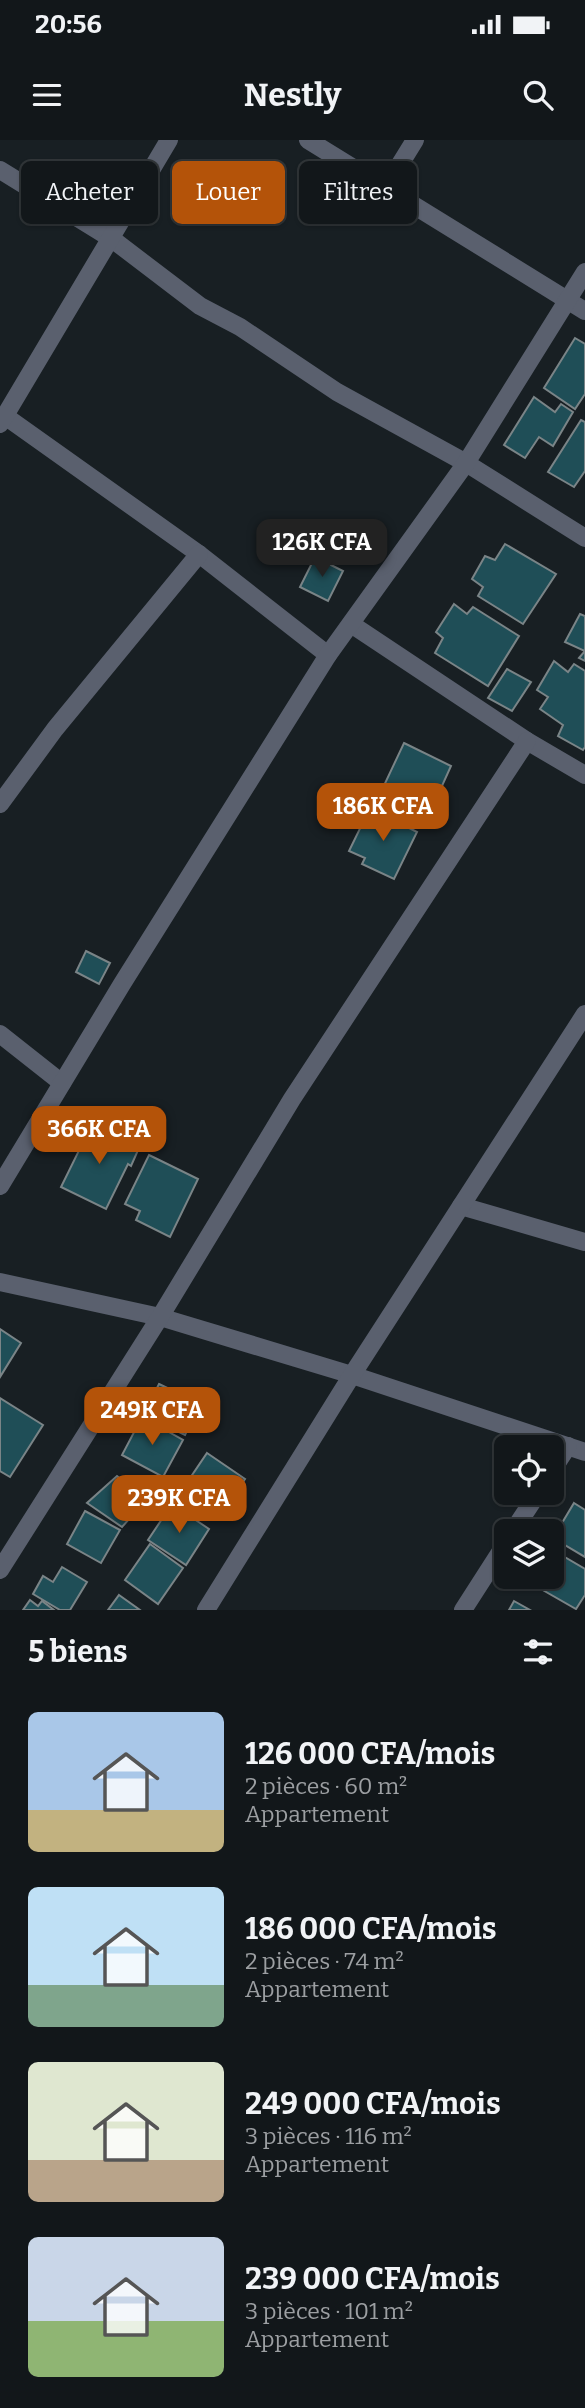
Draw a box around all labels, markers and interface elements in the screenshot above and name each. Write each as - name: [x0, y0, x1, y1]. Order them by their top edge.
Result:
- text: 20:56: [35, 9, 102, 40]
- icon: menu: [28, 76, 66, 114]
- text: Nestly: [244, 76, 341, 114]
- icon: search: [519, 76, 557, 114]
- chip: Acheter: [21, 161, 158, 224]
- chip: Louer: [172, 161, 285, 224]
- chip: Filtres: [299, 161, 417, 224]
- pin: 126K CFA: [250, 520, 394, 579]
- text: 126K CFA: [272, 528, 372, 556]
- pin: 186K CFA: [311, 784, 455, 843]
- text: 186K CFA: [333, 792, 433, 820]
- pin: 366K CFA: [27, 1107, 171, 1166]
- text: 366K CFA: [47, 1115, 151, 1143]
- pin: 249K CFA: [80, 1388, 224, 1447]
- text: 249K CFA: [100, 1396, 204, 1424]
- map controls: [494, 1435, 564, 1589]
- button: locate: [494, 1435, 564, 1505]
- pin: 239K CFA: [107, 1476, 251, 1535]
- text: 239K CFA: [128, 1484, 230, 1512]
- button: layers: [494, 1519, 564, 1589]
- icon: filters: [519, 1633, 557, 1671]
- text: 5 biens: [28, 1634, 128, 1670]
- text: 126 000 CFA/mois: [245, 1736, 495, 1772]
- icon: home: [84, 1740, 168, 1824]
- text: 2 pièces · 60 m²: [245, 1772, 407, 1800]
- text: Appartement: [245, 1800, 389, 1828]
- text: 186 000 CFA/mois: [245, 1911, 497, 1947]
- icon: home: [84, 1915, 168, 1999]
- text: 2 pièces · 74 m²: [245, 1947, 404, 1975]
- text: Appartement: [245, 1975, 389, 2003]
- text: 249 000 CFA/mois: [245, 2086, 501, 2122]
- icon: home: [84, 2090, 168, 2174]
- text: 3 pièces · 116 m²: [245, 2122, 412, 2150]
- text: Appartement: [245, 2150, 389, 2178]
- text: 239 000 CFA/mois: [245, 2261, 500, 2297]
- icon: home: [84, 2265, 168, 2349]
- text: 3 pièces · 101 m²: [245, 2297, 413, 2325]
- text: Appartement: [245, 2325, 389, 2353]

